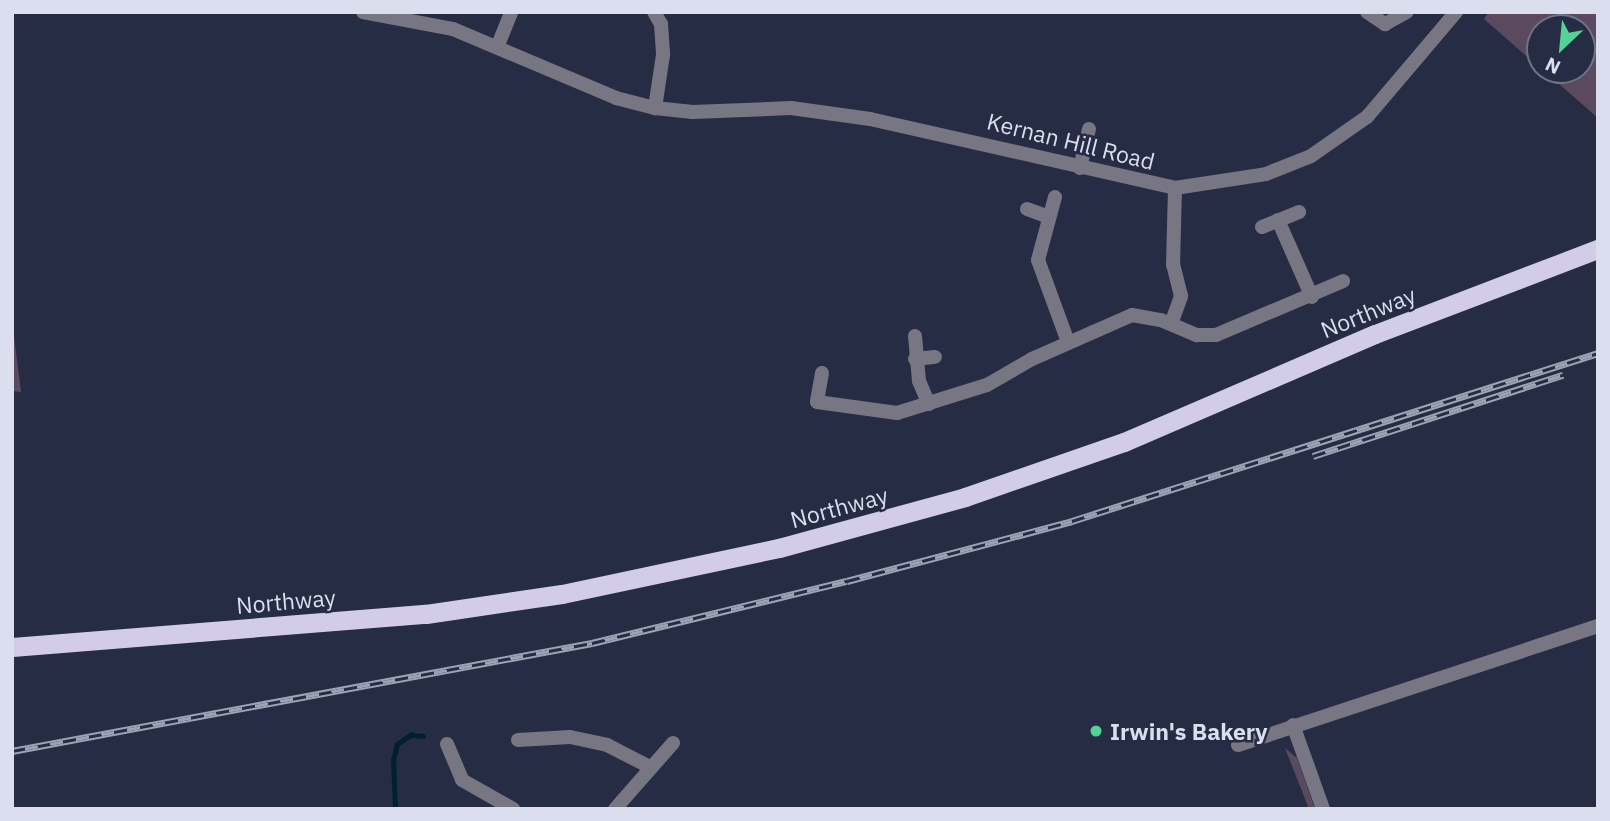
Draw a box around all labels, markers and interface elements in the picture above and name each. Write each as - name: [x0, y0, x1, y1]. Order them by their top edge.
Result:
- north arrow: [1526, 14, 1596, 84]
- text: N: [1541, 52, 1564, 80]
- street label: Kernan Hill Road: [984, 107, 1158, 175]
- street label: Northway: [1317, 281, 1419, 343]
- street label: Northway: [787, 481, 891, 533]
- street label: Northway: [235, 583, 337, 619]
- place label: Irwin's Bakery: [1110, 717, 1268, 745]
- marker: Irwin's Bakery: [1088, 723, 1104, 739]

